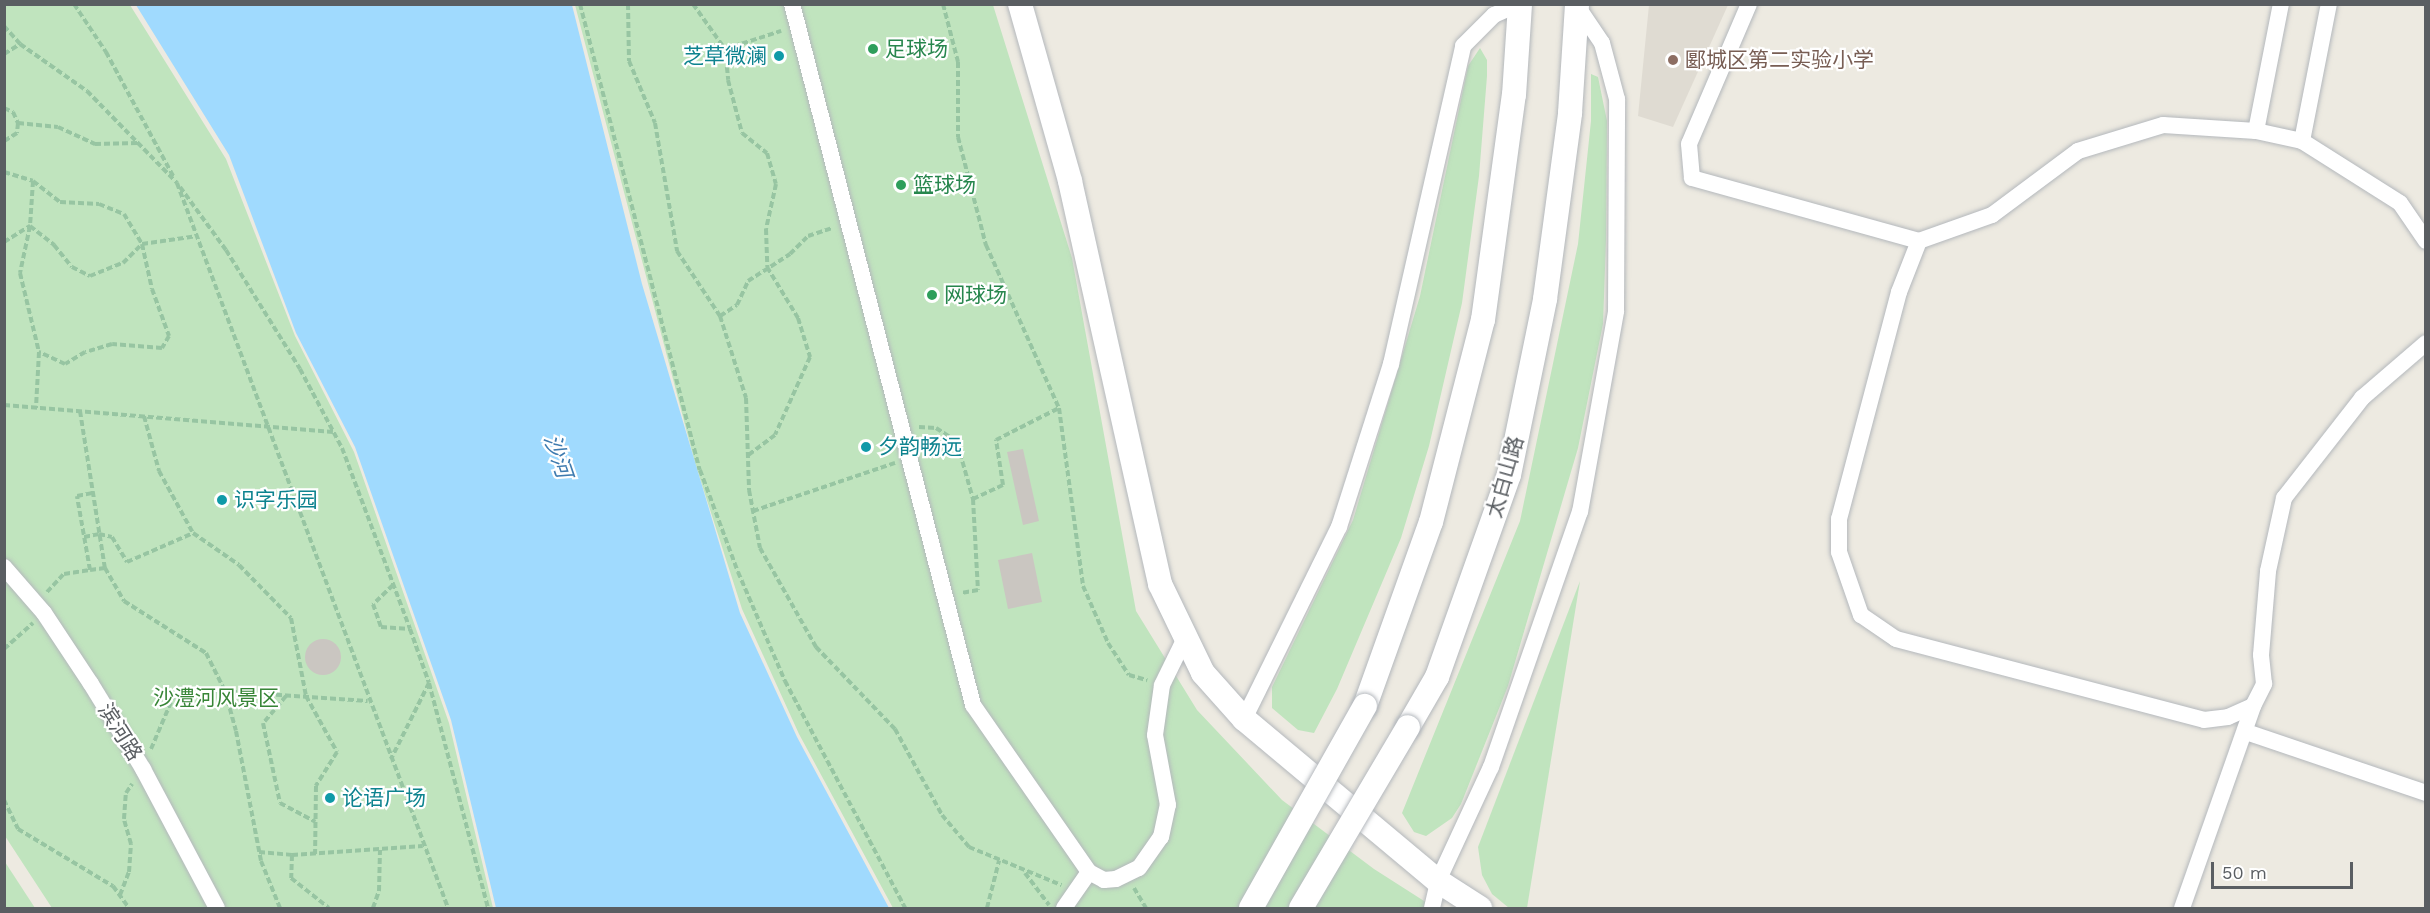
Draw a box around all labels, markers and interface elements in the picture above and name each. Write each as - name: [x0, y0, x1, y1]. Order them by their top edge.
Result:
- place label: 足球场: [885, 36, 948, 62]
- marker: 足球场: [866, 42, 880, 56]
- place label: 芝草微澜: [683, 43, 767, 69]
- place label: 郾城区第二实验小学: [1685, 47, 1874, 73]
- marker: 芝草微澜: [772, 49, 786, 63]
- marker: 郾城区第二实验小学: [1666, 53, 1680, 67]
- place label: 篮球场: [913, 172, 976, 198]
- marker: 篮球场: [894, 178, 908, 192]
- place label: 网球场: [944, 282, 1007, 308]
- marker: 网球场: [925, 288, 939, 302]
- water label: 沙河: [538, 431, 578, 481]
- street label: 太白山路: [1481, 433, 1529, 521]
- place label: 夕韵畅远: [878, 434, 962, 460]
- marker: 夕韵畅远: [859, 440, 873, 454]
- place label: 识字乐园: [234, 487, 318, 513]
- marker: 识字乐园: [215, 493, 229, 507]
- park label: 沙澧河风景区: [153, 685, 279, 711]
- street label: 滨河路: [93, 699, 147, 765]
- place label: 论语广场: [342, 785, 426, 811]
- marker: 论语广场: [323, 791, 337, 805]
- scale bar: [2214, 850, 2356, 888]
- text: 50 m: [2222, 862, 2267, 883]

